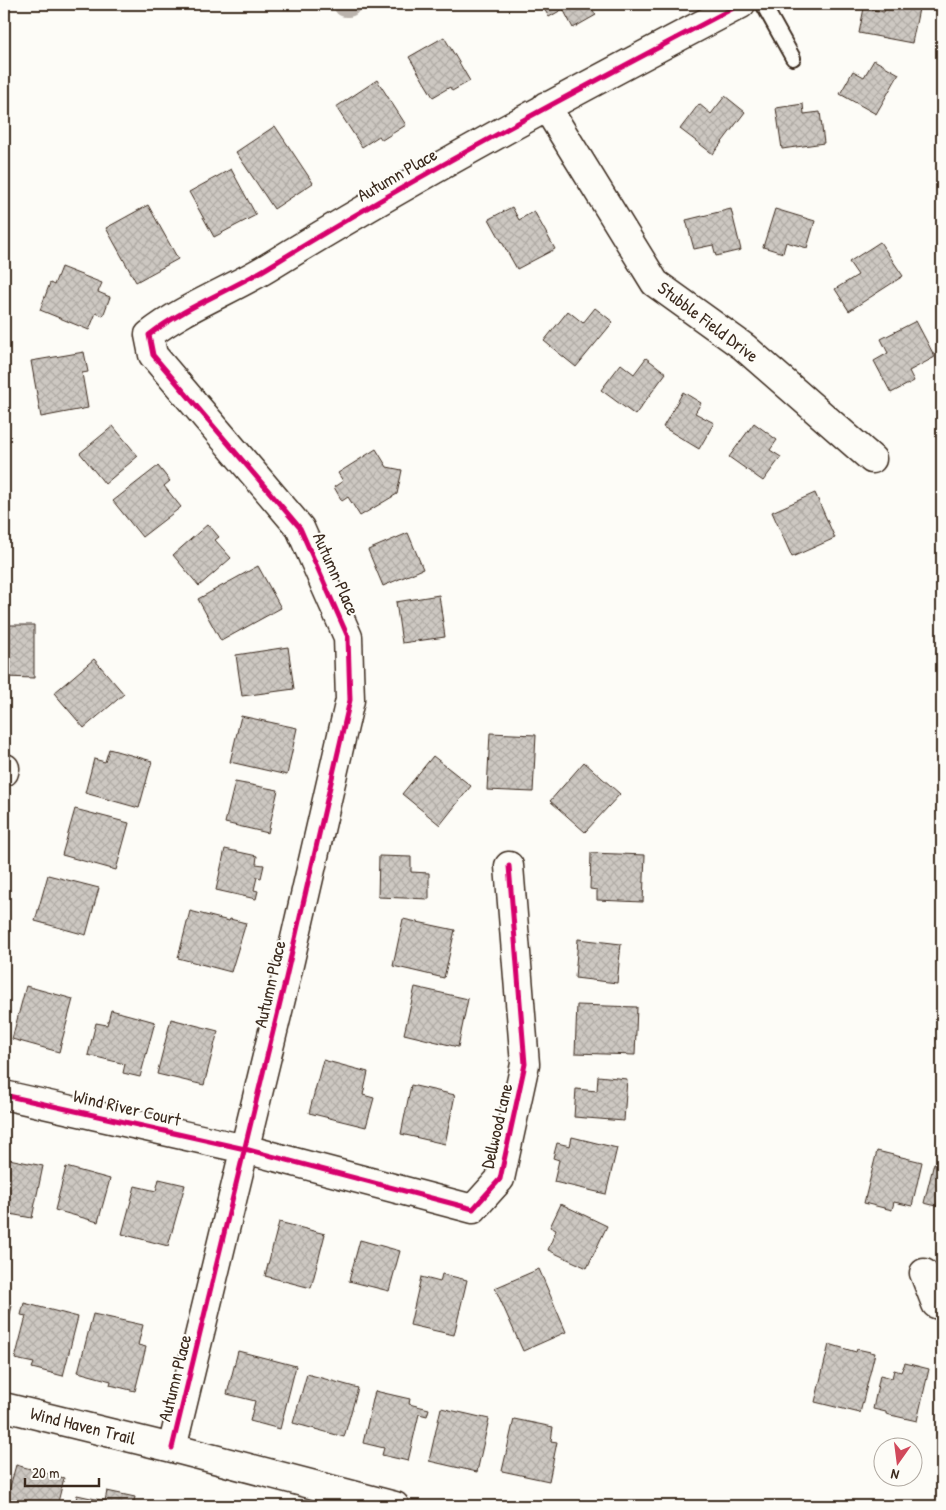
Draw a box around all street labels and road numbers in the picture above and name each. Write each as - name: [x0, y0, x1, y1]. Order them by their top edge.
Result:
- street label: Autumn Place: [352, 142, 441, 208]
- street label: Stubble Field Drive: [653, 275, 764, 368]
- street label: Autumn Place: [307, 528, 366, 619]
- street label: Autumn Place: [247, 938, 292, 1030]
- street label: Dellwood Lane: [475, 1081, 518, 1171]
- street label: Wind River Court: [71, 1083, 184, 1132]
- street label: Autumn Place: [152, 1332, 197, 1424]
- street label: Wind Haven Trail: [28, 1400, 139, 1451]

